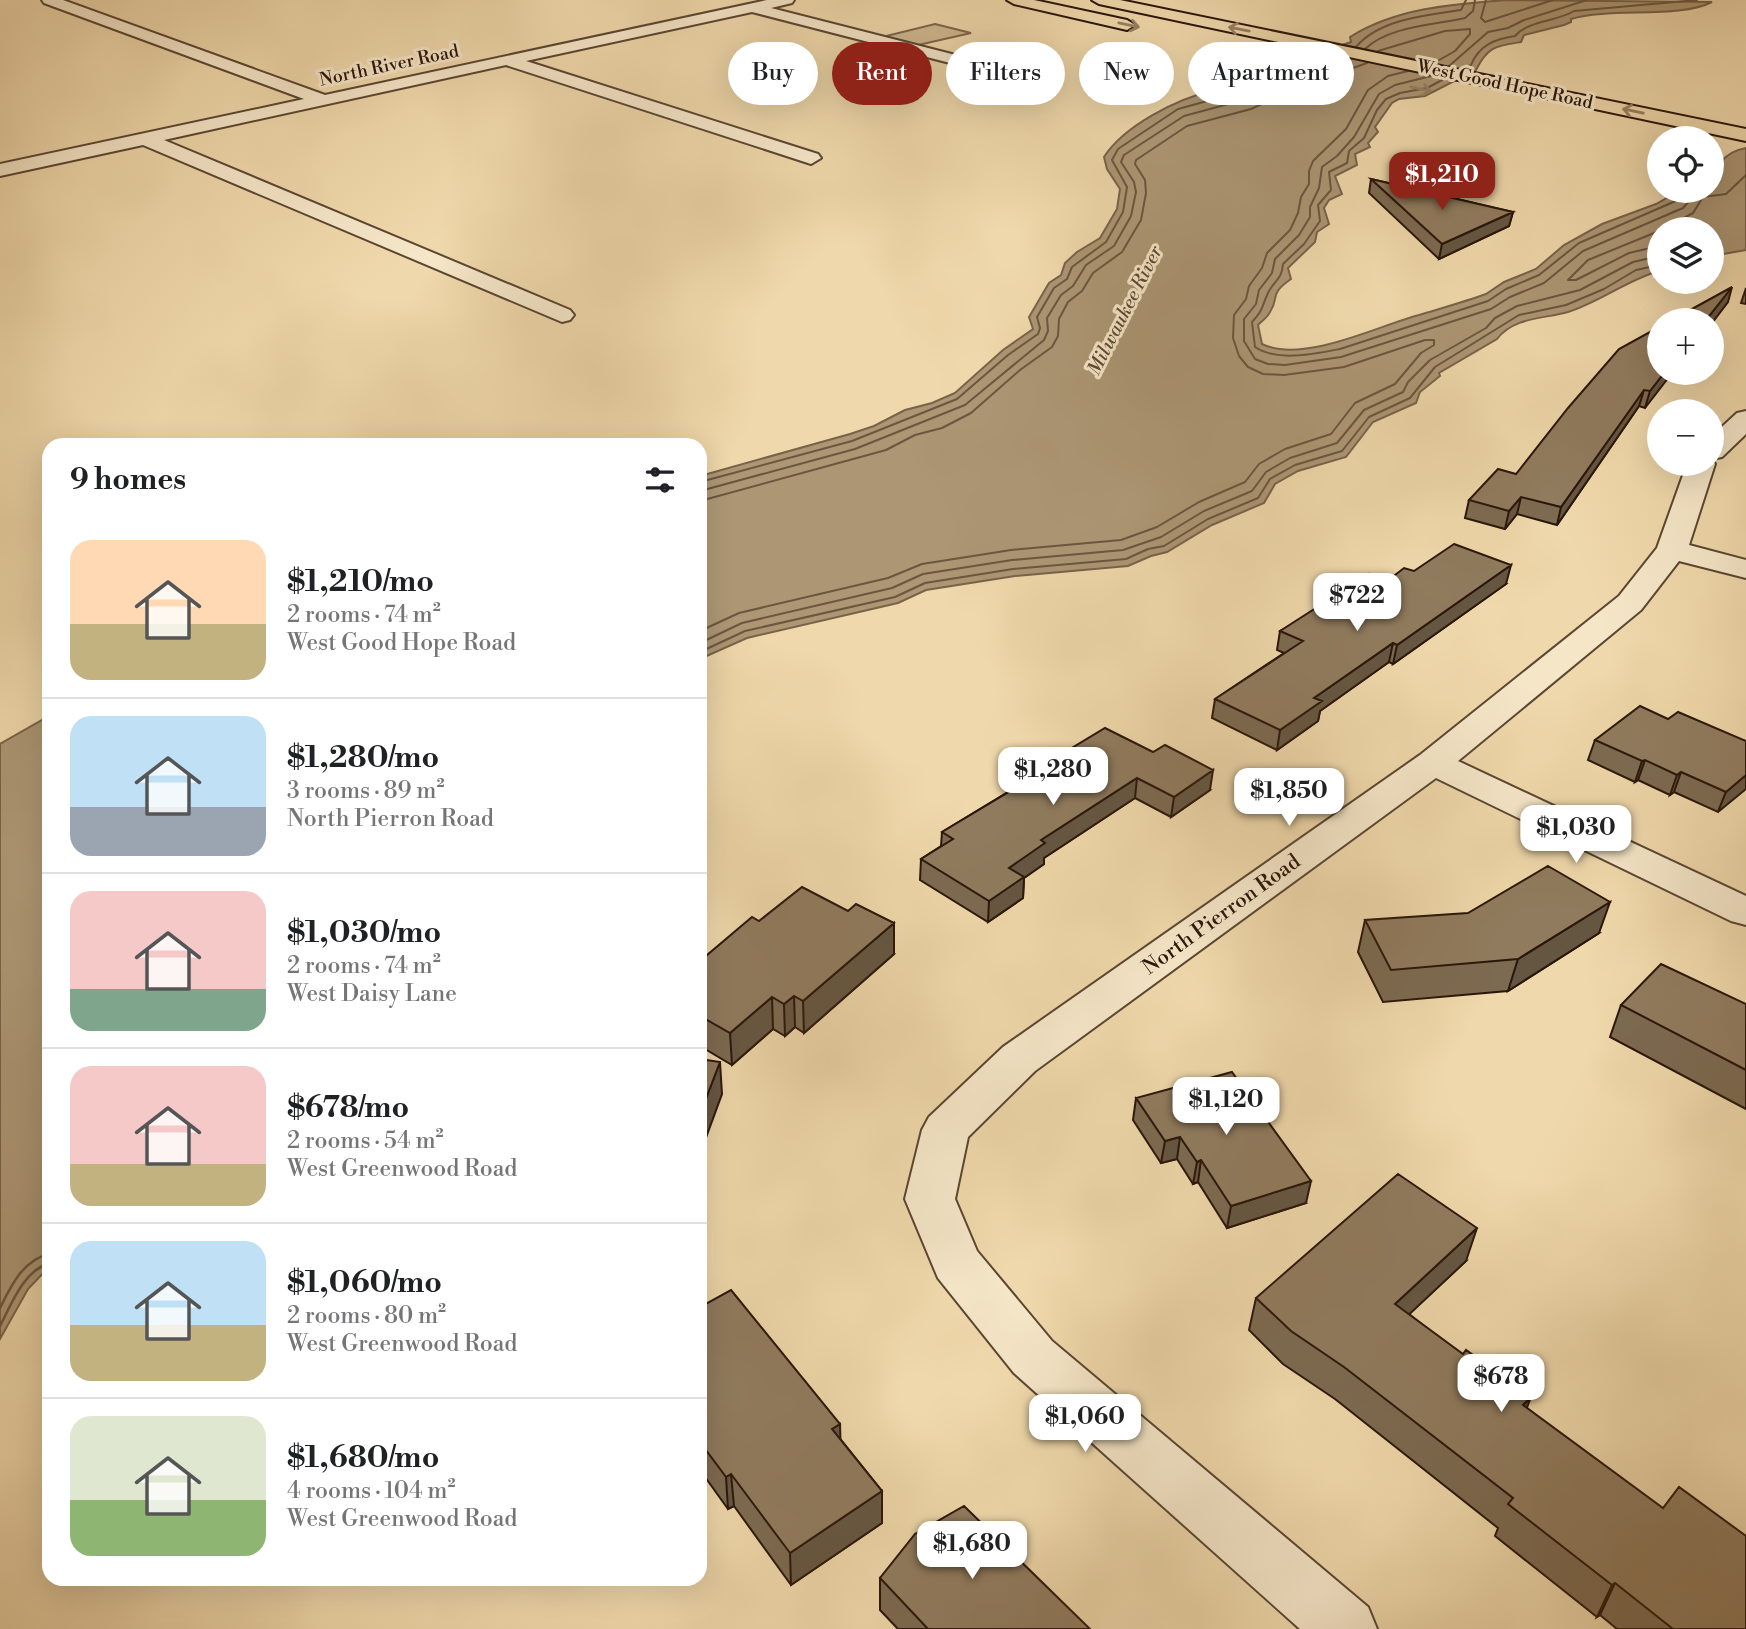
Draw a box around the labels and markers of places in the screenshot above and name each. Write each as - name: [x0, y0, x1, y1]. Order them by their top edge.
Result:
- pin: $1,210: [1385, 152, 1499, 212]
- pin: $722: [1316, 574, 1398, 633]
- pin: $1,280: [996, 748, 1110, 807]
- pin: $1,850: [1232, 768, 1346, 828]
- pin: $1,030: [1519, 806, 1633, 865]
- pin: $1,120: [1169, 1078, 1283, 1137]
- pin: $678: [1460, 1354, 1542, 1414]
- pin: $1,060: [1028, 1394, 1142, 1454]
- pin: $1,680: [915, 1522, 1029, 1581]

